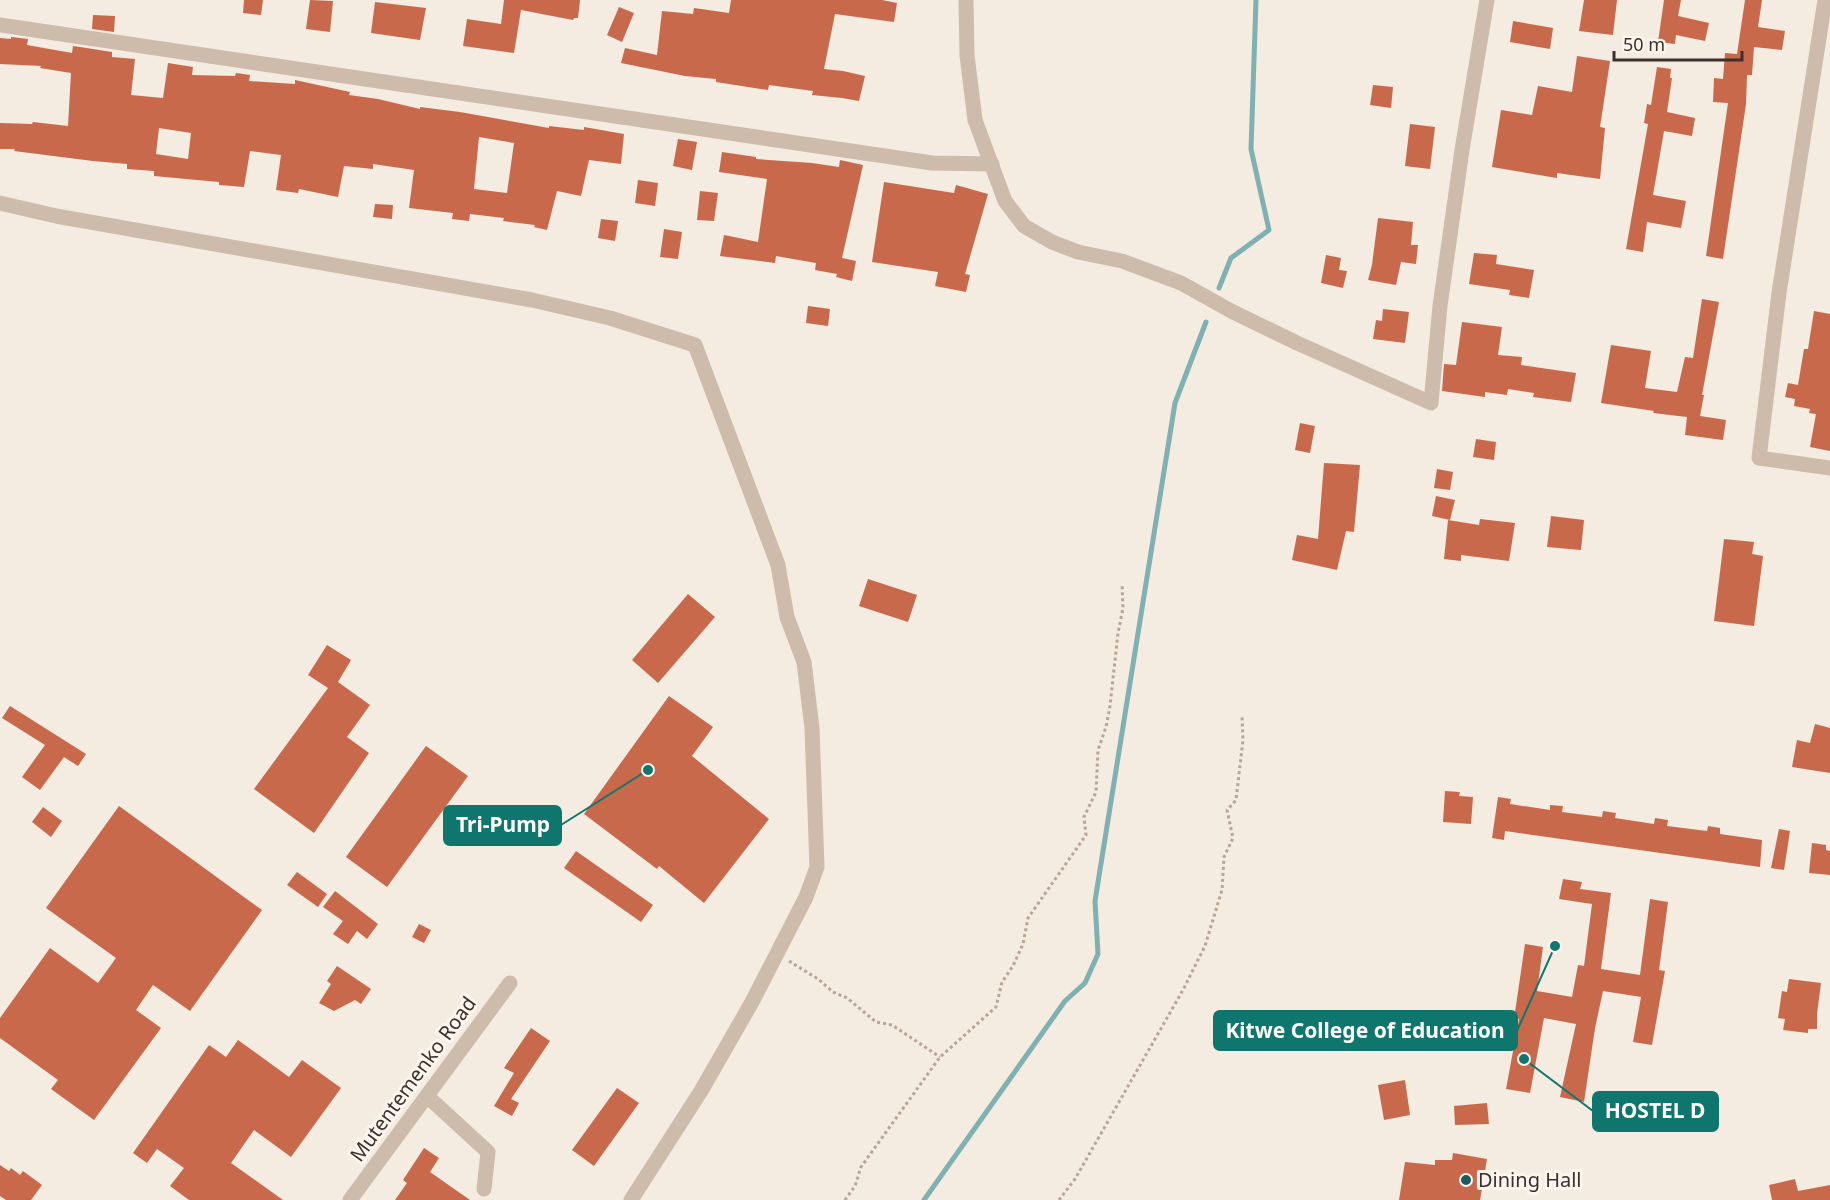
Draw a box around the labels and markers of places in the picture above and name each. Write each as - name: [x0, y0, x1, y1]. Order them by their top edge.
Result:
- callout: Tri-Pump: [444, 806, 561, 845]
- callout: Kitwe College of Education: [1214, 1011, 1517, 1050]
- callout: HOSTEL D: [1593, 1092, 1718, 1131]
- place label: Dining Hall: [1478, 1166, 1582, 1193]
- marker: Dining Hall: [1459, 1173, 1473, 1187]

